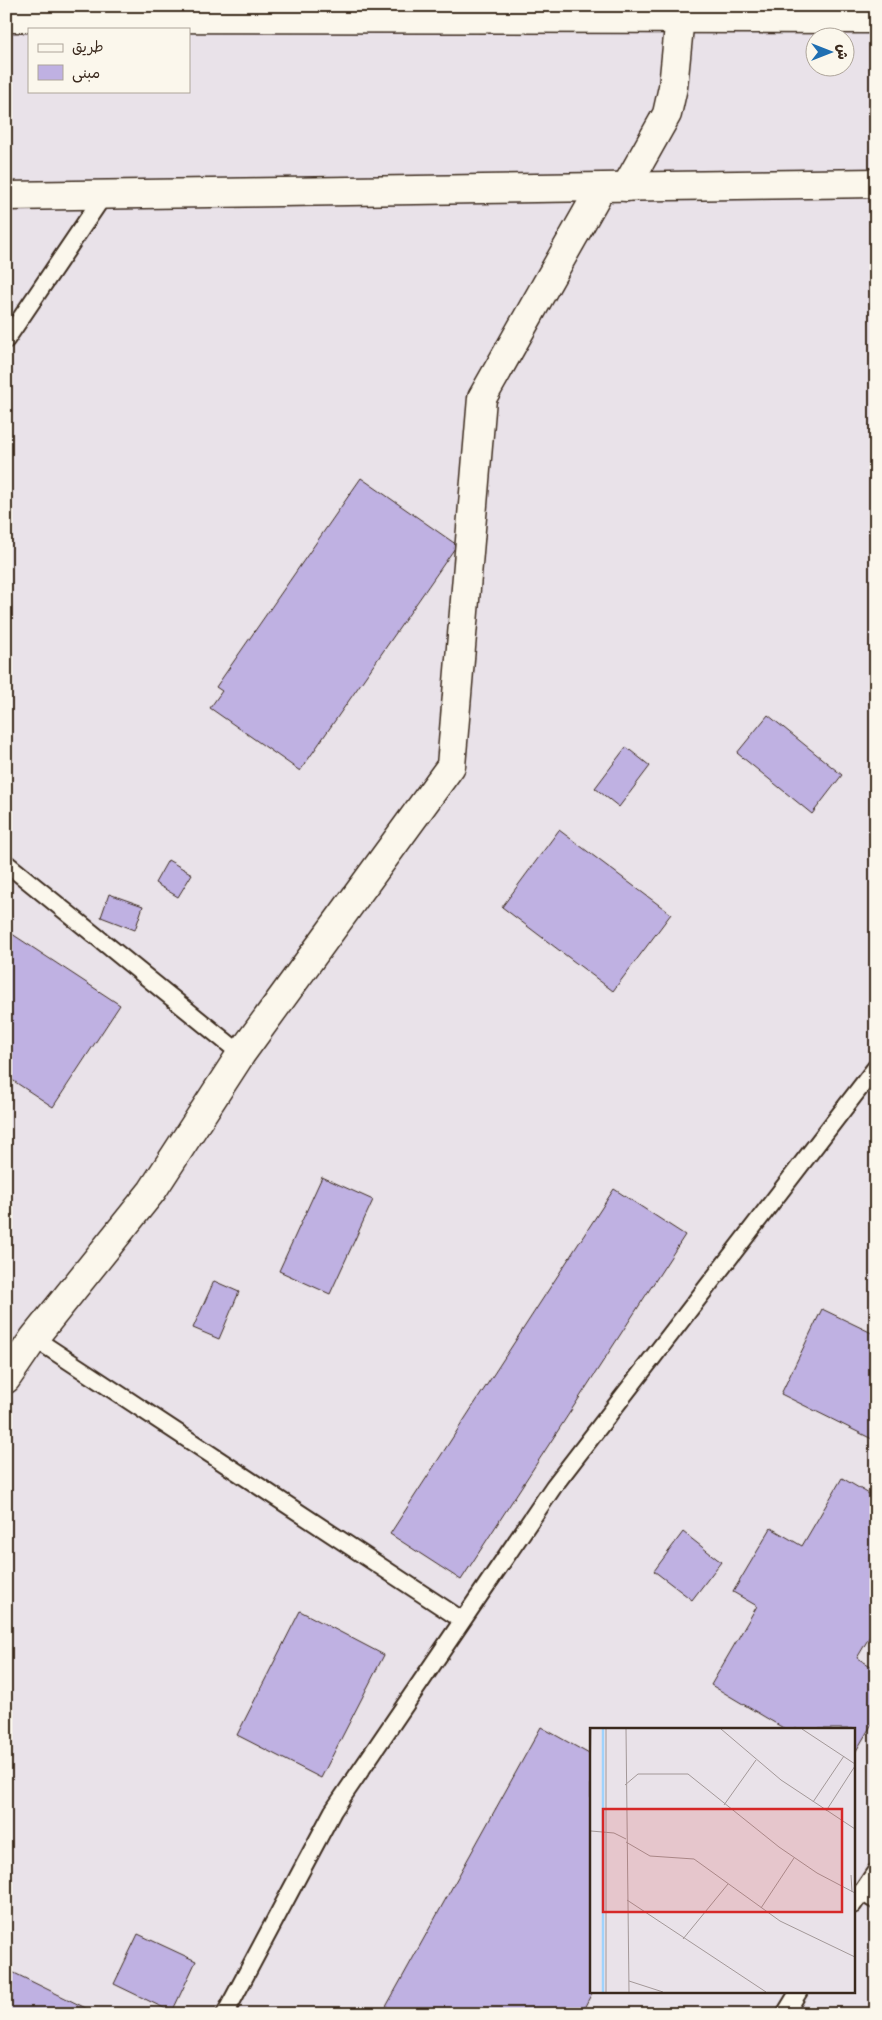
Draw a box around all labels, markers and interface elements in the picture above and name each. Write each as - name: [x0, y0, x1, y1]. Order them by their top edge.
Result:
- legend: [28, 28, 190, 92]
- north arrow: [804, 28, 854, 78]
- text: طريق: [72, 34, 104, 60]
- text: ش: [830, 44, 855, 60]
- text: مبنى: [72, 60, 100, 86]
- inset map: [590, 1728, 854, 1992]

